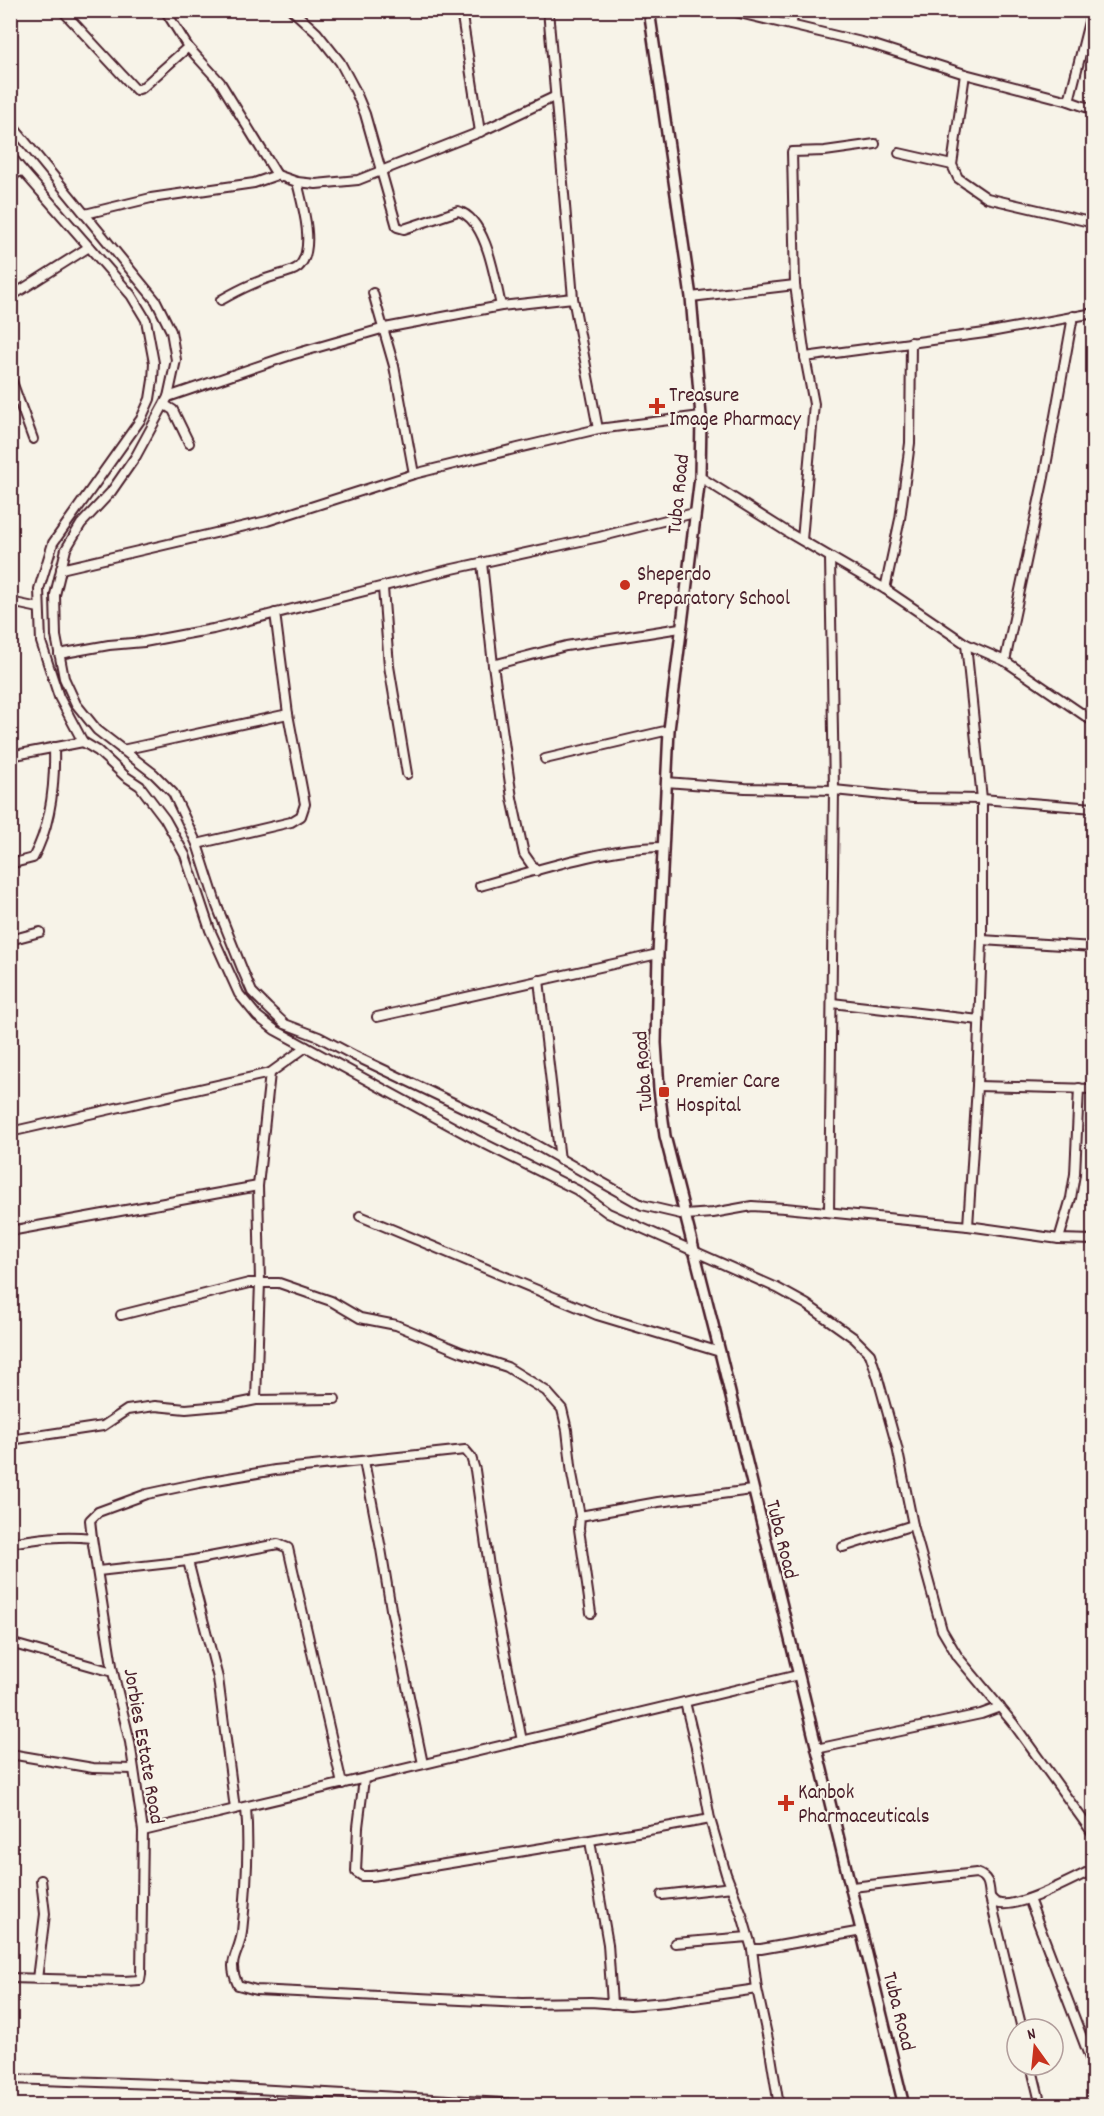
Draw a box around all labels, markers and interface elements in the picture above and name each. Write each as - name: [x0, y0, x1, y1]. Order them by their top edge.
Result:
- place label: Treasure Image Pharmacy: [669, 382, 802, 436]
- marker: Treasure Image Pharmacy: [650, 399, 664, 413]
- street label: Tuba Road: [661, 453, 699, 536]
- place label: Sheperdo Preparatory School: [637, 561, 790, 615]
- marker: Sheperdo Preparatory School: [618, 578, 632, 592]
- street label: Tuba Road: [627, 1030, 663, 1112]
- place label: Premier Care Hospital: [676, 1068, 780, 1122]
- marker: Premier Care Hospital: [657, 1085, 671, 1099]
- street label: Tuba Road: [756, 1497, 804, 1582]
- street label: Jorbies Estate Road: [114, 1666, 171, 1827]
- place label: Kanbok Pharmaceuticals: [798, 1779, 930, 1833]
- marker: Kanbok Pharmaceuticals: [779, 1796, 793, 1810]
- street label: Tuba Road: [873, 1969, 921, 2054]
- north arrow: [1005, 2017, 1065, 2077]
- text: N: [1025, 2023, 1039, 2047]

